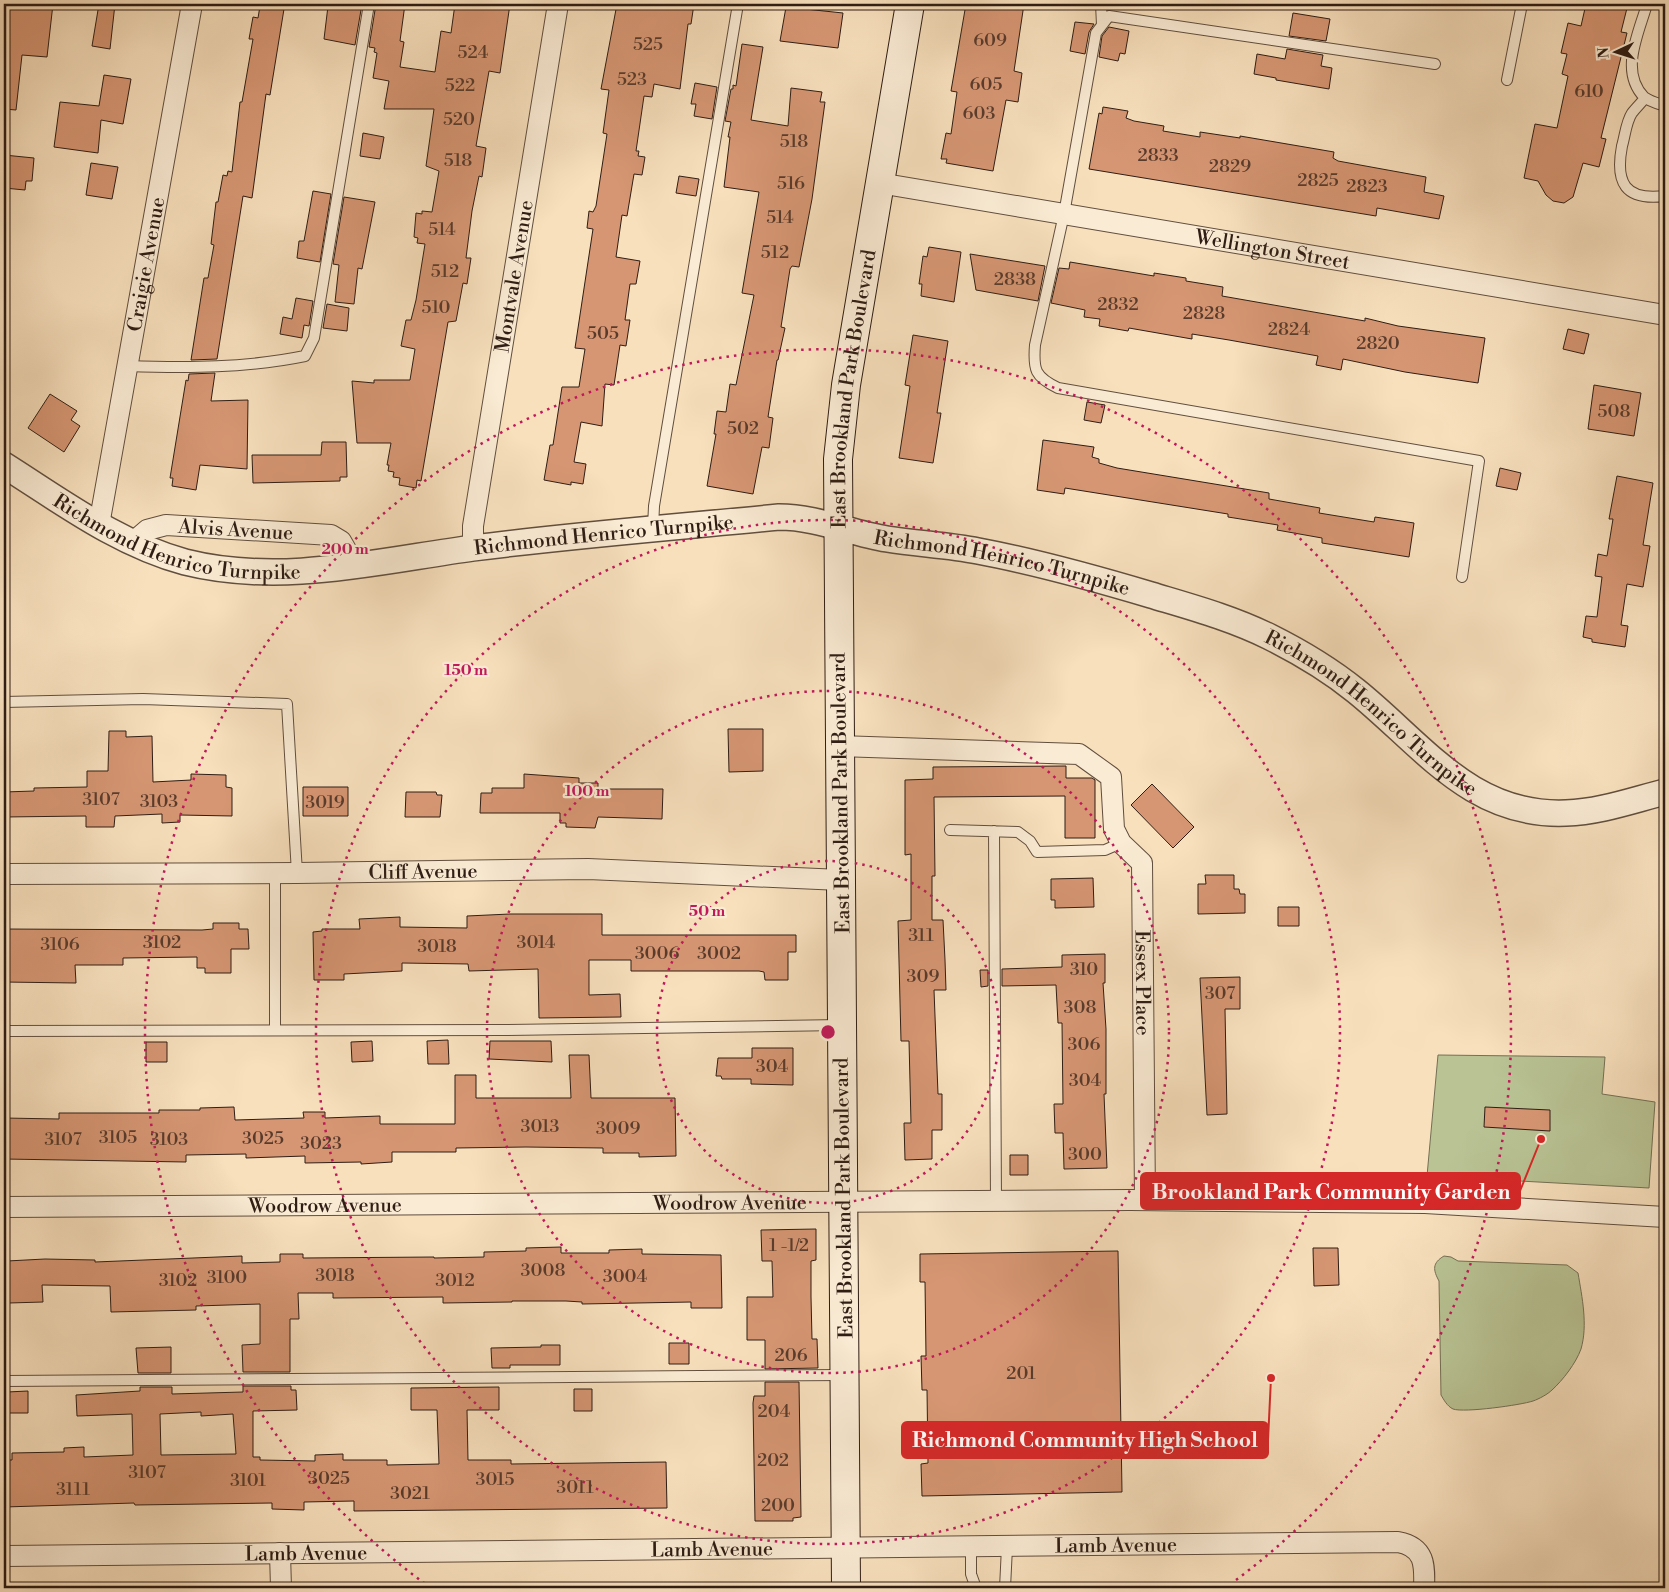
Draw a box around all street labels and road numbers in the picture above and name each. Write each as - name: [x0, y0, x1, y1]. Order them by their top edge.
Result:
- street label: Craigie Avenue: [123, 195, 171, 334]
- street label: Montvale Avenue: [490, 198, 540, 355]
- street label: Wellington Street: [1192, 225, 1351, 276]
- street label: East Brookland Park Boulevard: [827, 247, 883, 529]
- street label: Richmond Henrico Turnpike: [48, 489, 301, 586]
- street label: Richmond Henrico Turnpike: [472, 510, 735, 562]
- street label: Alvis Avenue: [176, 515, 294, 547]
- street label: Richmond Henrico Turnpike: [871, 526, 1132, 602]
- street label: Richmond Henrico Turnpike: [1260, 625, 1481, 802]
- street label: East Brookland Park Boulevard: [827, 652, 856, 934]
- street label: Cliff Avenue: [368, 860, 478, 886]
- street label: Essex Place: [1129, 930, 1155, 1036]
- street label: East Brookland Park Boulevard: [830, 1057, 859, 1339]
- street label: Woodrow Avenue: [652, 1191, 807, 1217]
- street label: Woodrow Avenue: [247, 1194, 402, 1219]
- street label: Lamb Avenue: [1055, 1533, 1177, 1559]
- street label: Lamb Avenue: [651, 1537, 773, 1564]
- street label: Lamb Avenue: [245, 1541, 367, 1568]

